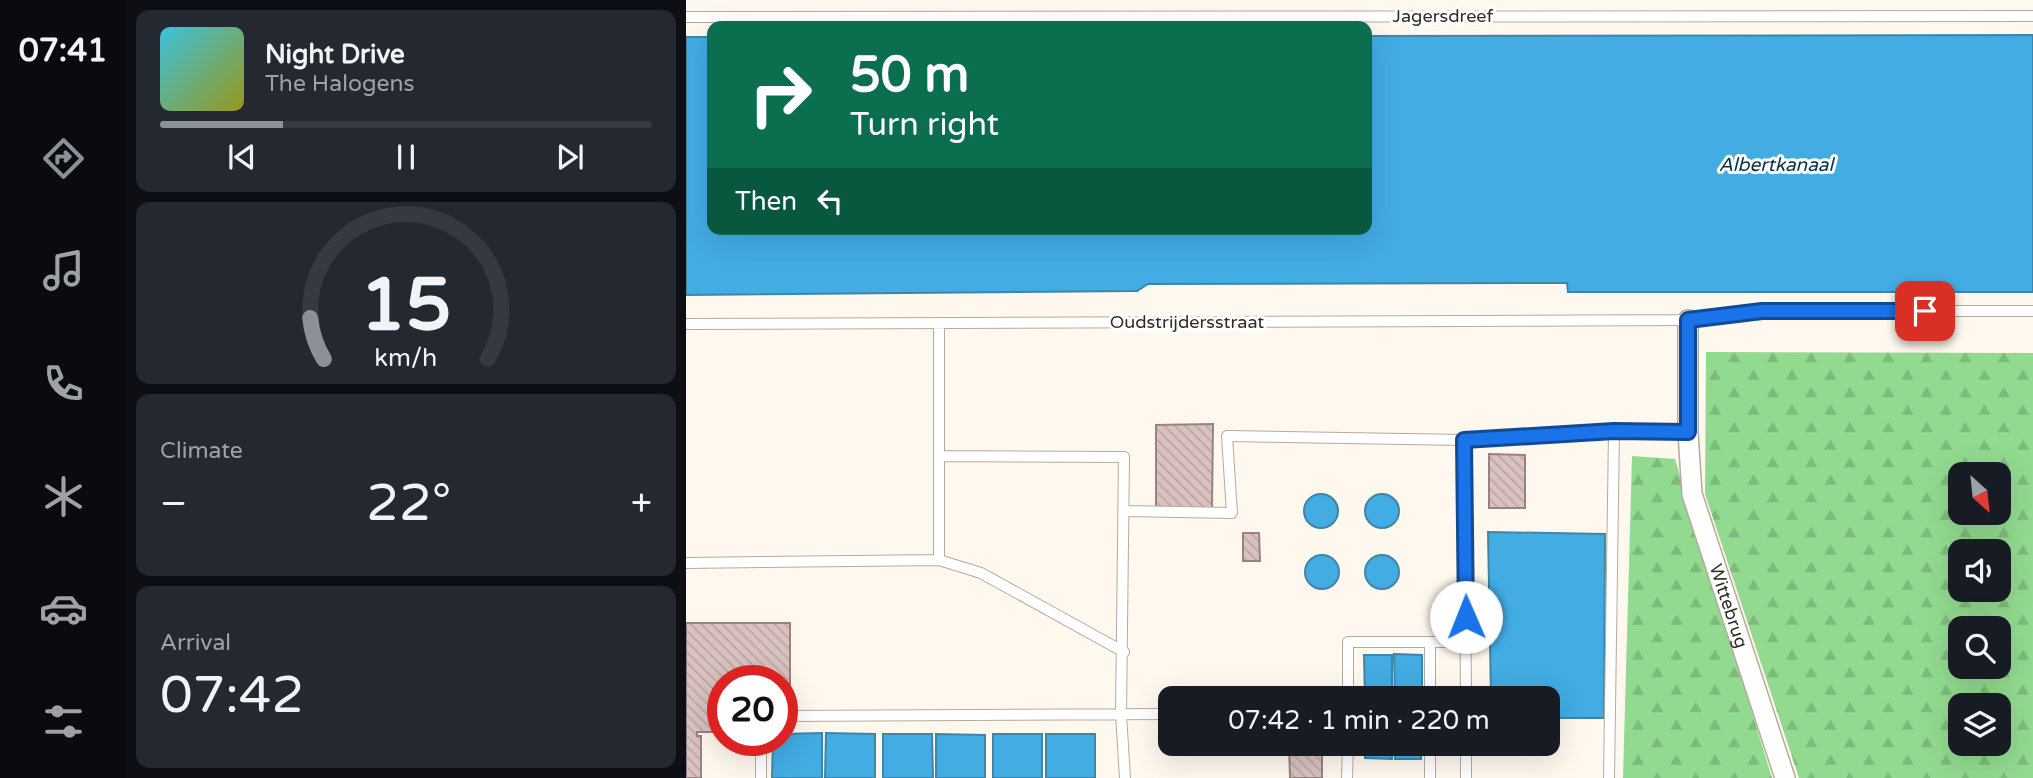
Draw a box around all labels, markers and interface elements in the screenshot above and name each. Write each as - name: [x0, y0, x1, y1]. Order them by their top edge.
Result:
- street label: Jagersdreef: [1393, 5, 1494, 27]
- text: 07:41: [19, 32, 107, 70]
- text: Night Drive: [265, 39, 405, 70]
- text: 50 m: [850, 46, 969, 105]
- icon: right: [735, 49, 826, 140]
- text: The Halogens: [265, 70, 414, 98]
- text: Turn right: [850, 106, 999, 144]
- icon: directions: [39, 134, 88, 183]
- icon: previous: [223, 138, 261, 176]
- icon: pause: [387, 138, 425, 176]
- icon: next: [551, 138, 589, 176]
- water label: Albertkanaal: [1719, 154, 1836, 176]
- icon: left: [811, 182, 849, 220]
- text: Then: [735, 186, 797, 217]
- icon: music: [39, 246, 88, 295]
- text: 15: [360, 262, 452, 350]
- pin: [1895, 281, 1955, 341]
- icon: arrive: [1906, 292, 1944, 330]
- street label: Oudstrijdersstraat: [1110, 311, 1264, 333]
- text: km/h: [375, 343, 437, 373]
- icon: phone: [39, 359, 88, 408]
- text: Climate: [160, 437, 243, 465]
- north arrow: [1948, 462, 2011, 525]
- map controls: [1948, 462, 2011, 756]
- icon: climate: [39, 472, 88, 521]
- text: 22°: [366, 472, 451, 535]
- text: −: [160, 481, 187, 527]
- text: +: [631, 481, 652, 527]
- button: sound: [1948, 539, 2011, 602]
- street label: Wittebrug: [1705, 561, 1753, 651]
- position arrow: [1429, 580, 1503, 654]
- icon: car: [39, 584, 88, 633]
- button: search: [1948, 616, 2011, 679]
- text: Arrival: [160, 629, 231, 657]
- text: 07:42: [160, 664, 304, 727]
- speed limit sign: 20: [707, 665, 798, 756]
- button: layers: [1948, 693, 2011, 756]
- icon: filters: [39, 697, 88, 746]
- text: 07:42 · 1 min · 220 m: [1228, 705, 1490, 736]

